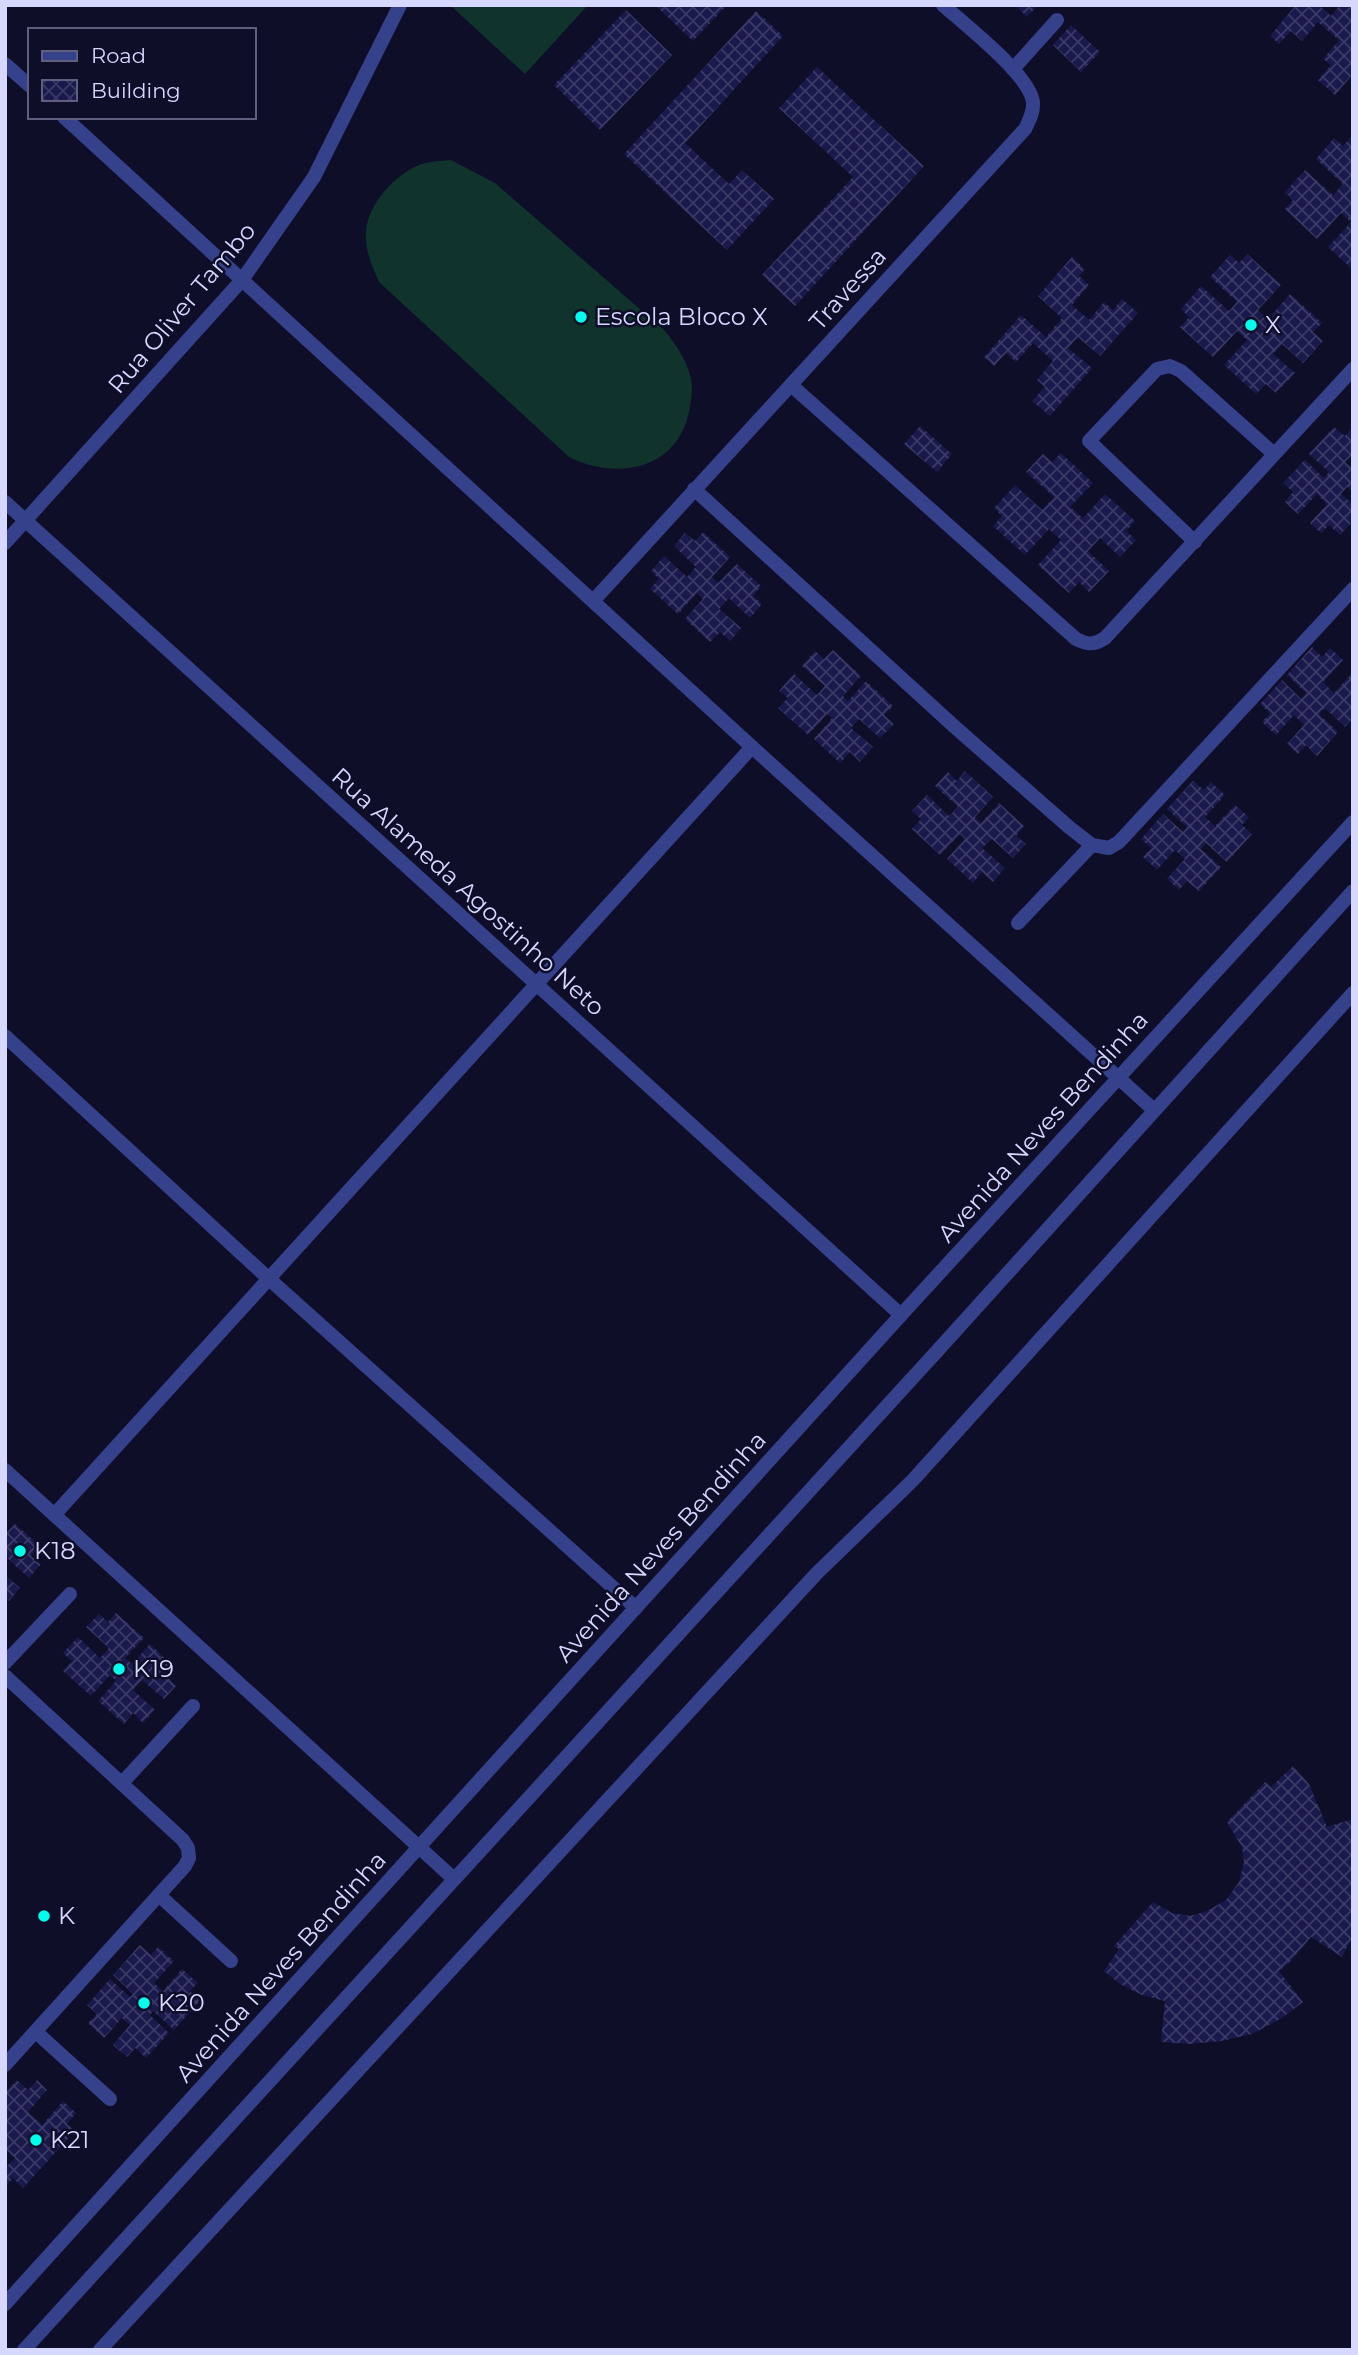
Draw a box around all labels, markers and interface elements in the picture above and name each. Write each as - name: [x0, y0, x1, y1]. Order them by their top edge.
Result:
- legend: [28, 28, 256, 119]
- text: Road: [91, 43, 146, 68]
- text: Building: [91, 78, 181, 103]
- street label: Rua Oliver Tambo: [102, 216, 262, 399]
- street label: Travessa: [803, 242, 892, 336]
- place label: Escola Bloco X: [595, 302, 768, 331]
- marker: Escola Bloco X: [573, 309, 589, 325]
- place label: X: [1265, 310, 1281, 339]
- marker: X: [1243, 317, 1259, 333]
- street label: Rua Alameda Agostinho Neto: [326, 761, 611, 1022]
- street label: Avenida Neves Bendinha: [931, 1005, 1154, 1248]
- street label: Avenida Neves Bendinha: [549, 1425, 772, 1668]
- place label: K18: [34, 1536, 76, 1565]
- marker: K18: [12, 1543, 28, 1559]
- place label: K19: [133, 1654, 174, 1683]
- marker: K19: [111, 1661, 127, 1677]
- street label: Avenida Neves Bendinha: [169, 1845, 392, 2088]
- place label: K: [58, 1901, 75, 1930]
- marker: K: [36, 1908, 52, 1924]
- place label: K20: [158, 1988, 205, 2017]
- marker: K20: [136, 1995, 152, 2011]
- place label: K21: [50, 2125, 89, 2154]
- marker: K21: [28, 2132, 44, 2148]

